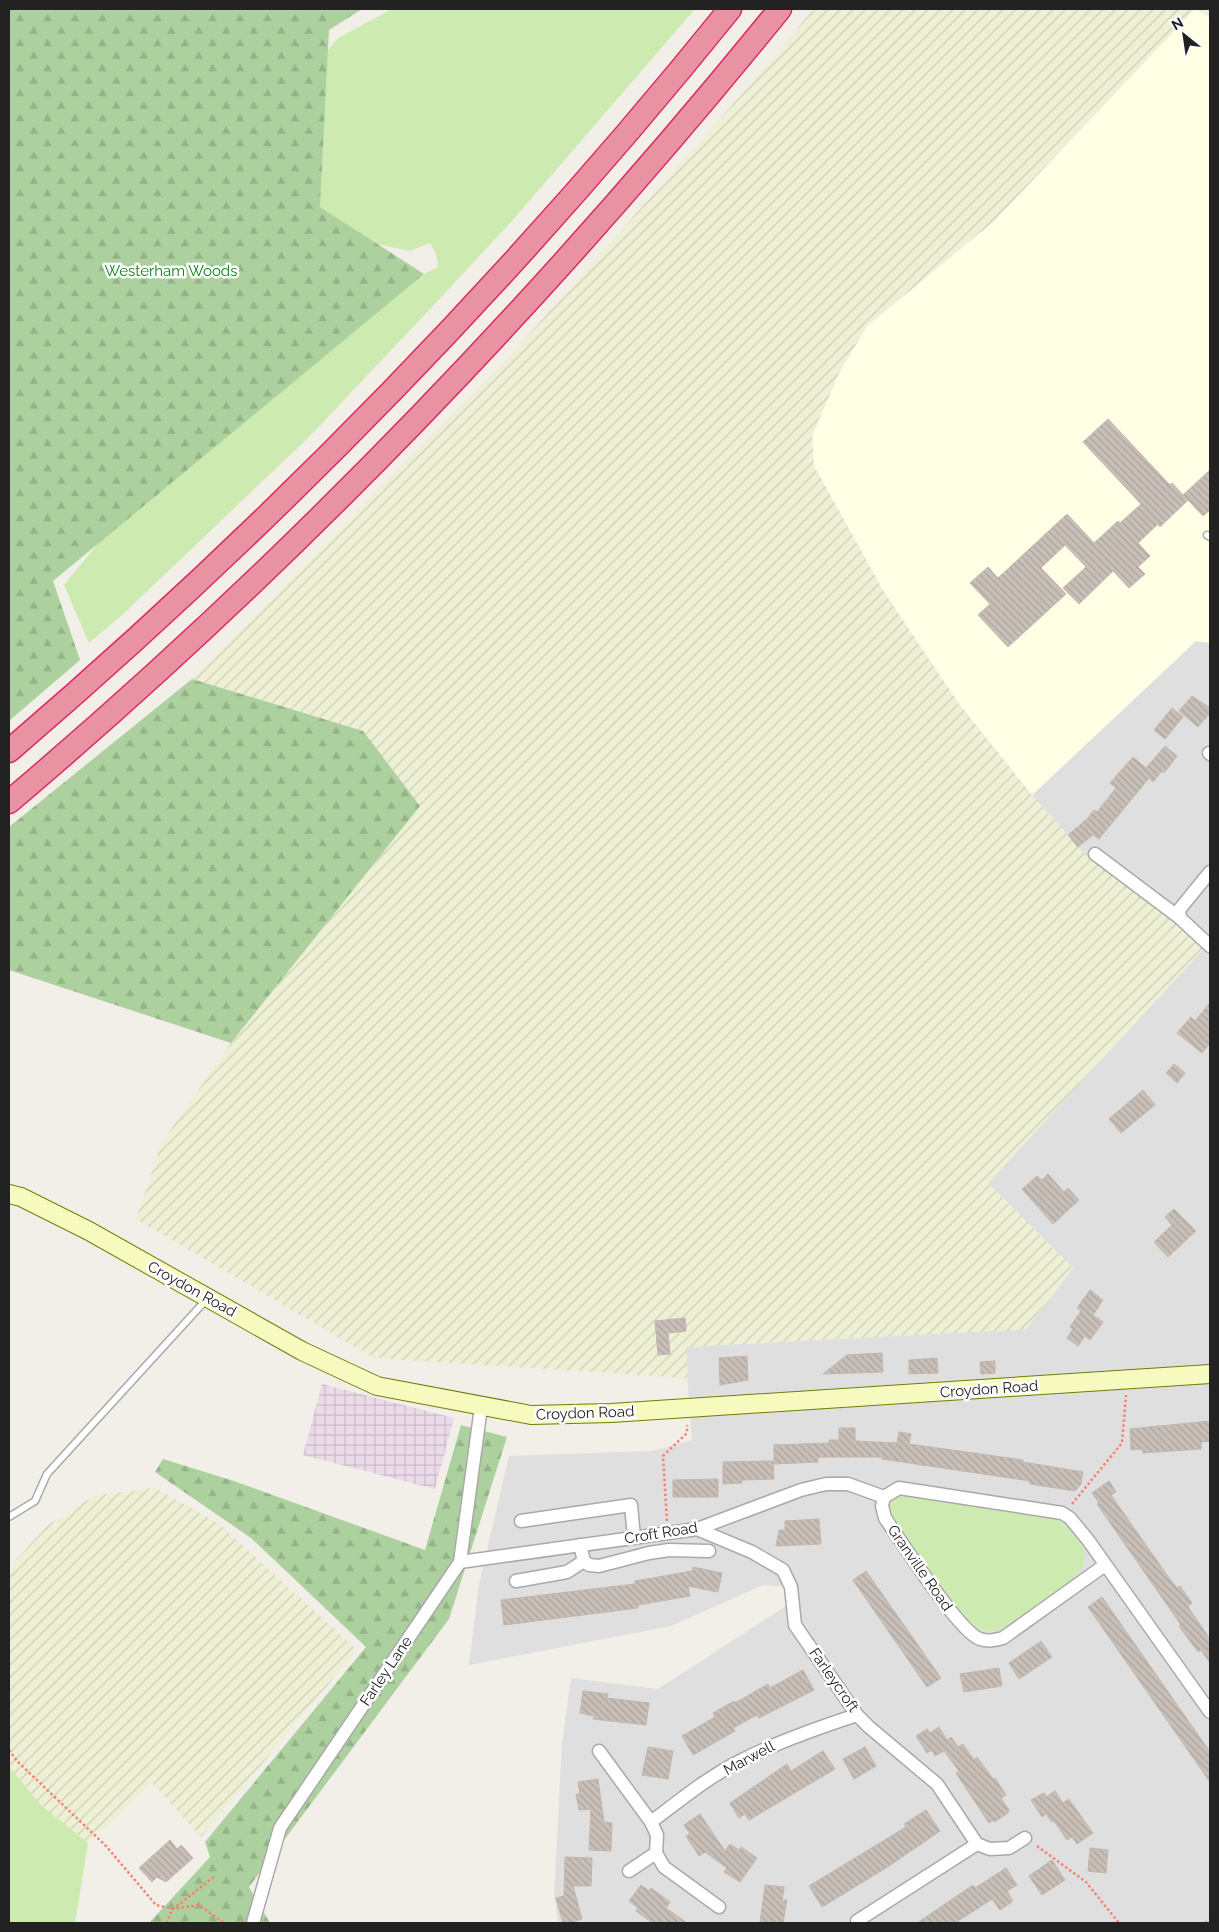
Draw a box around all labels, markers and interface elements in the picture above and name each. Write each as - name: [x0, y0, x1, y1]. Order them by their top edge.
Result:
- north arrow: [1159, 10, 1209, 60]
- text: N: [1169, 14, 1186, 33]
- park label: Westerham Woods: [105, 262, 237, 280]
- street label: Croydon Road: [145, 1257, 239, 1321]
- street label: Croydon Road: [939, 1377, 1039, 1401]
- street label: Croydon Road: [535, 1402, 635, 1424]
- street label: Croft Road: [623, 1518, 699, 1548]
- street label: Granville Road: [884, 1522, 956, 1614]
- street label: Farley Lane: [356, 1633, 416, 1709]
- street label: Farleycroft: [805, 1645, 863, 1715]
- street label: Marwell: [720, 1737, 778, 1779]

